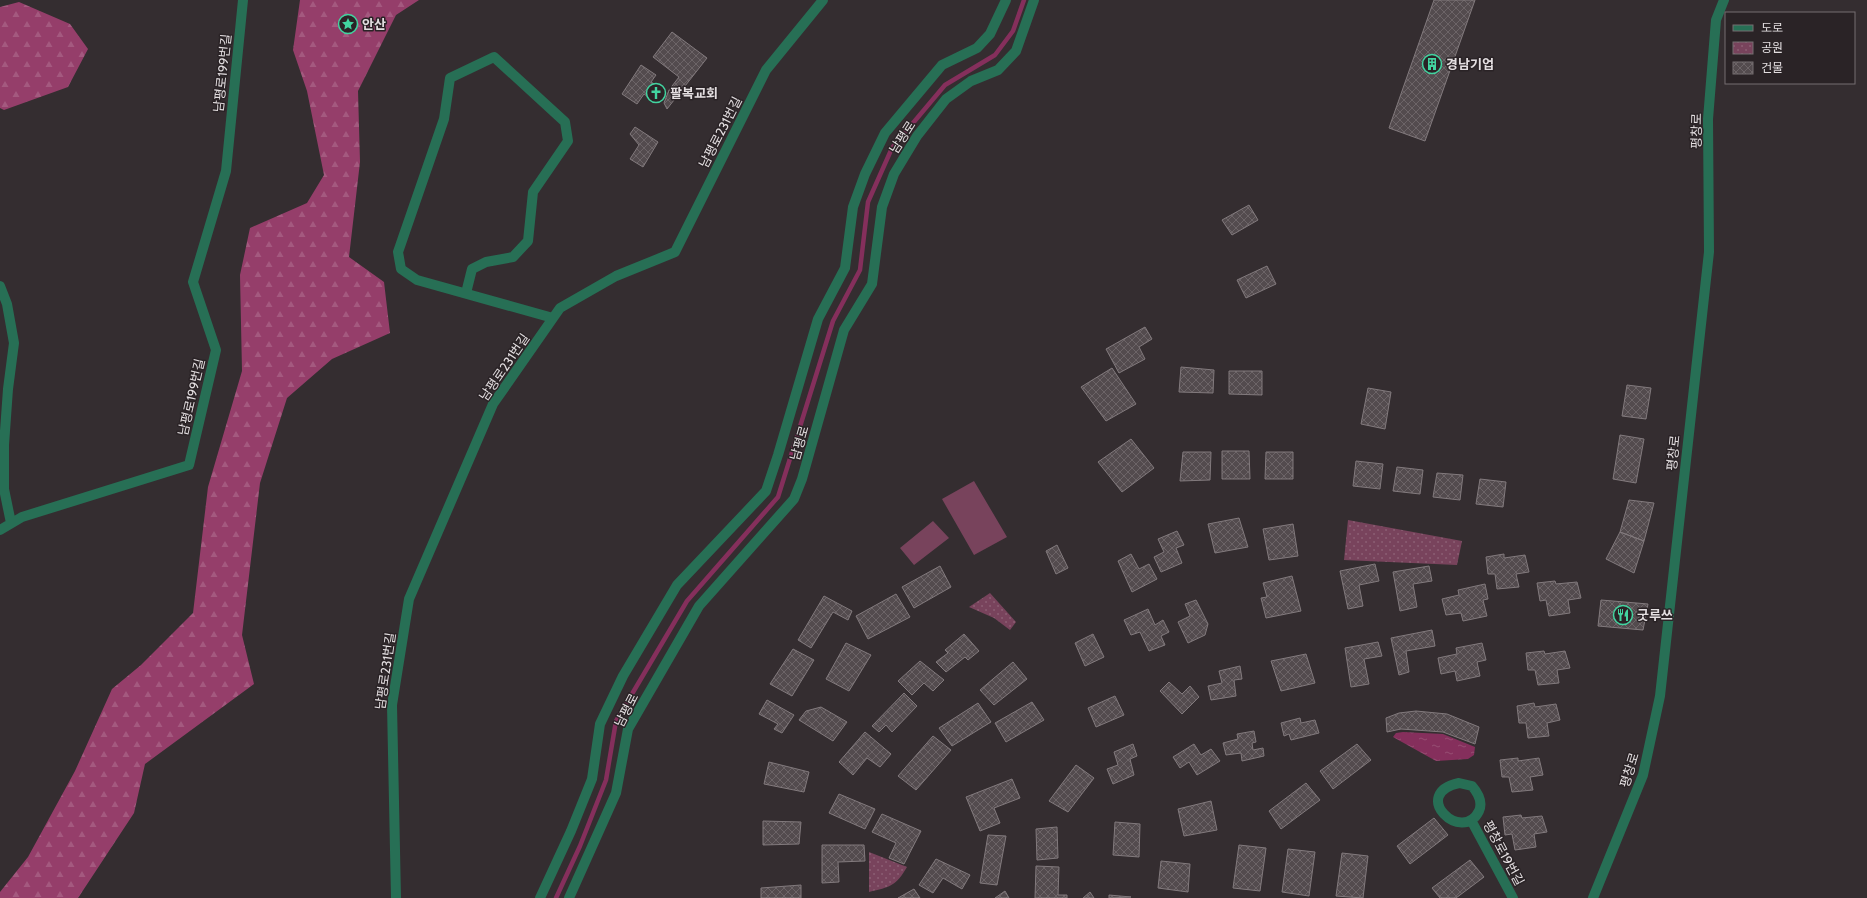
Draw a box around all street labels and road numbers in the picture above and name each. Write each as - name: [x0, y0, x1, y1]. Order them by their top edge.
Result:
- street label: 남평로199번길: [210, 33, 234, 113]
- street label: 남평로231번길: [695, 94, 745, 170]
- street label: 평창로: [1688, 113, 1704, 149]
- street label: 남평로: [886, 118, 918, 156]
- street label: 남평로231번길: [476, 330, 532, 404]
- street label: 남평로199번길: [174, 357, 208, 437]
- street label: 남평로: [786, 424, 812, 462]
- street label: 평창로: [1663, 434, 1683, 472]
- street label: 남평로231번길: [372, 631, 398, 711]
- street label: 남평로: [611, 690, 641, 730]
- street label: 평창로: [1616, 750, 1642, 790]
- street label: 평창로19번길: [1480, 818, 1528, 888]

